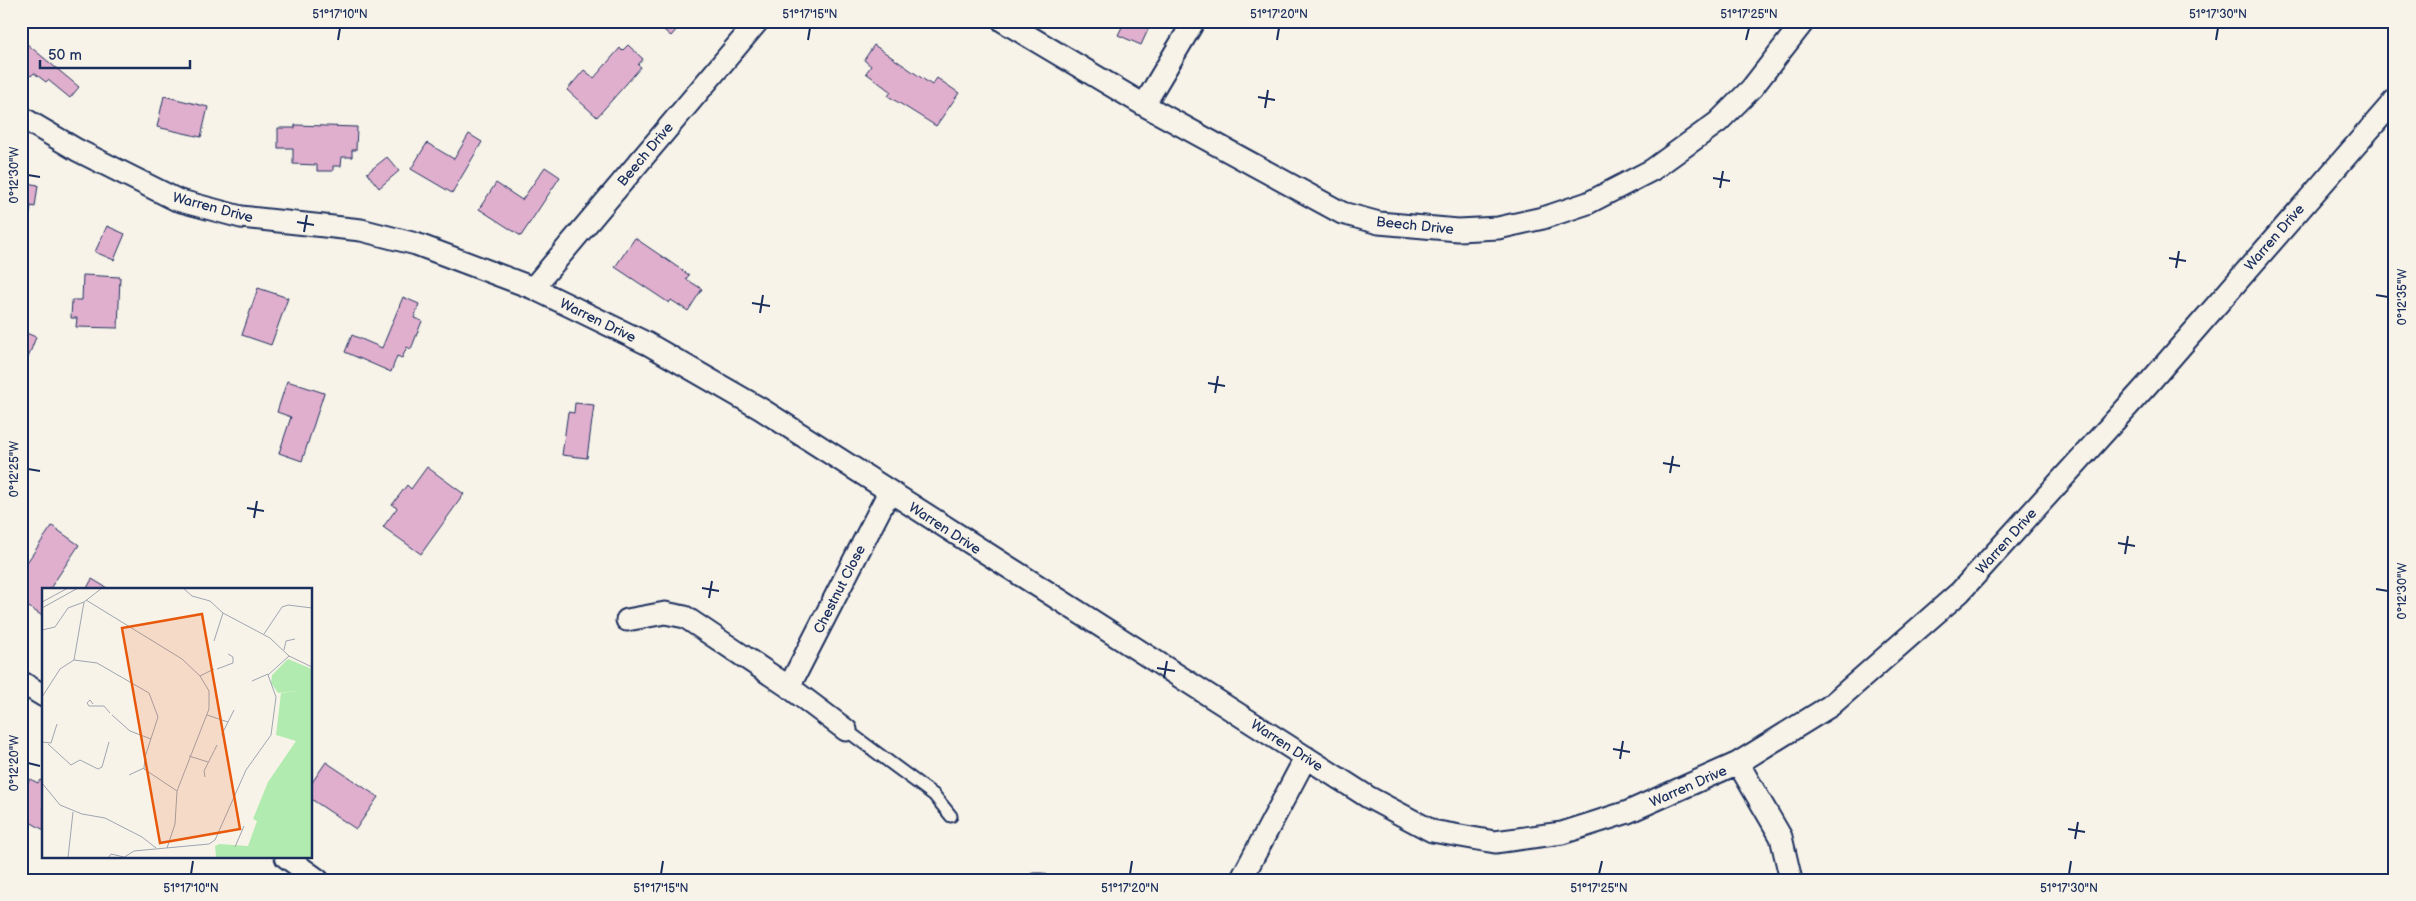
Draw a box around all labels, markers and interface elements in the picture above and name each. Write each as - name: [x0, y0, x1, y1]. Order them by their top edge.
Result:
- text: 51°17'10"N: [312, 7, 368, 22]
- text: 51°17'15"N: [782, 7, 838, 22]
- text: 51°17'20"N: [1250, 7, 1308, 22]
- text: 51°17'25"N: [1720, 7, 1778, 22]
- text: 51°17'30"N: [2189, 7, 2247, 22]
- scale bar: [40, 38, 190, 70]
- text: 50 m: [48, 46, 82, 65]
- street label: Beech Drive: [614, 119, 677, 190]
- text: 0°12'30"W: [7, 147, 22, 203]
- street label: Warren Drive: [171, 189, 255, 226]
- street label: Warren Drive: [2241, 201, 2308, 274]
- street label: Beech Drive: [1375, 213, 1455, 238]
- text: 0°12'35"W: [2395, 269, 2410, 325]
- street label: Warren Drive: [557, 295, 639, 346]
- text: 0°12'25"W: [7, 441, 22, 497]
- street label: Warren Drive: [905, 499, 984, 558]
- street label: Warren Drive: [1972, 505, 2040, 578]
- street label: Chestnut Close: [810, 542, 869, 636]
- text: 0°12'30"W: [2395, 563, 2410, 619]
- inset map: [42, 588, 312, 858]
- street label: Warren Drive: [1247, 716, 1326, 775]
- text: 0°12'20"W: [7, 735, 22, 791]
- street label: Warren Drive: [1647, 762, 1729, 811]
- text: 51°17'10"N: [163, 881, 219, 896]
- text: 51°17'15"N: [633, 881, 689, 896]
- text: 51°17'20"N: [1101, 881, 1159, 896]
- text: 51°17'25"N: [1570, 881, 1628, 896]
- text: 51°17'30"N: [2040, 881, 2098, 896]

